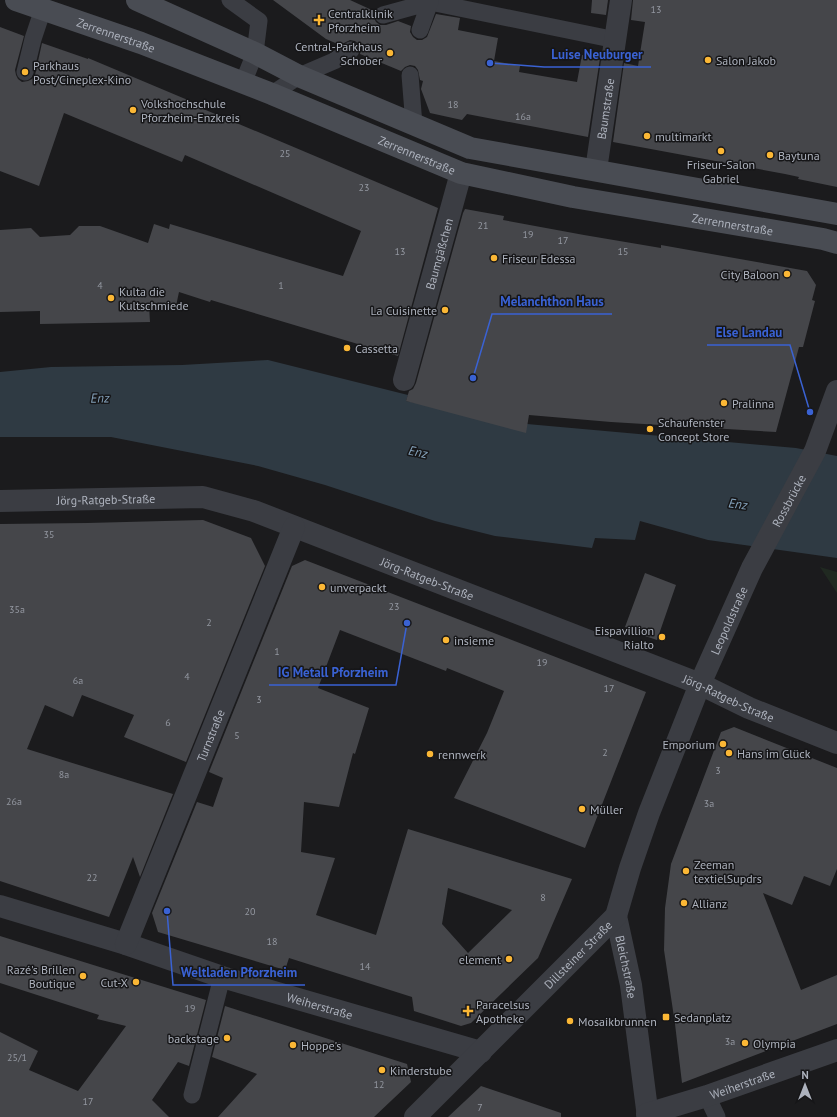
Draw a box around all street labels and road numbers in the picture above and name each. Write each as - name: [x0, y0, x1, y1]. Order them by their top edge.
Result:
- street label: Zerrennerstraße: [75, 14, 158, 55]
- street label: Baumstraße: [593, 77, 617, 140]
- street label: Zerrennerstraße: [376, 132, 458, 177]
- street label: Zerrennerstraße: [691, 210, 774, 238]
- street label: Baumgäßchen: [422, 216, 456, 291]
- street label: Rossbrücke: [768, 472, 809, 529]
- street label: Jörg-Ratgeb-Straße: [55, 490, 156, 507]
- street label: Jörg-Ratgeb-Straße: [378, 553, 476, 603]
- street label: Leopoldstraße: [707, 584, 750, 657]
- street label: Jörg-Ratgeb-Straße: [680, 670, 776, 725]
- street label: Turnstraße: [193, 707, 227, 764]
- street label: Dillsteiner Straße: [540, 917, 615, 992]
- street label: Bleichstraße: [613, 934, 640, 999]
- street label: Weiherstraße: [285, 989, 355, 1022]
- street label: Weiherstraße: [708, 1065, 777, 1102]

